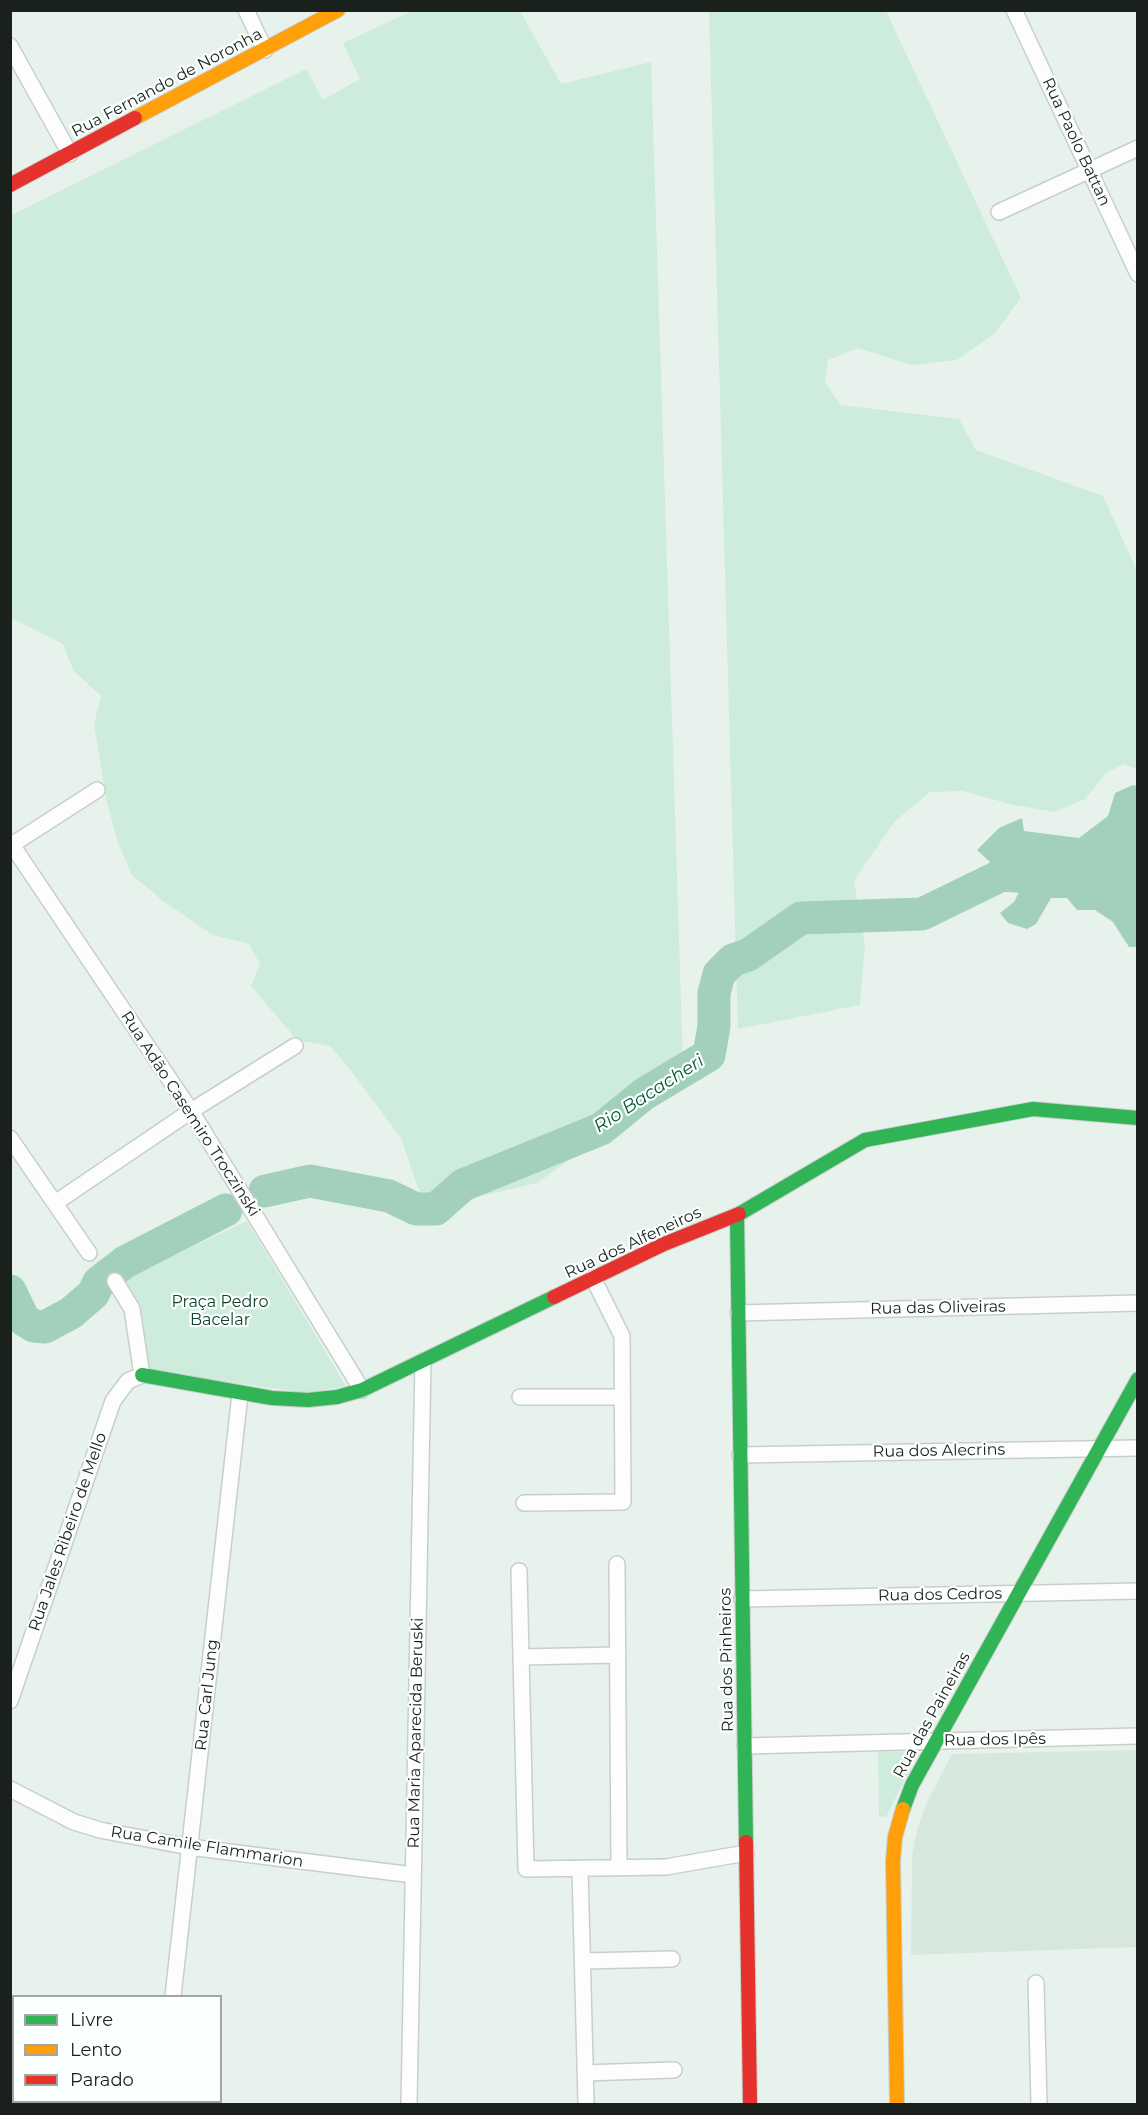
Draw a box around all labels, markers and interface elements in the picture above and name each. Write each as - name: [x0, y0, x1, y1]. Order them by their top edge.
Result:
- street label: Rua Fernando de Noronha: [68, 25, 266, 141]
- street label: Rua Paolo Battan: [1038, 75, 1114, 209]
- street label: Rua Adão Casemiro Troczinski: [116, 1008, 264, 1220]
- water label: Rio Bacacheri: [590, 1050, 708, 1138]
- street label: Rua dos Alfeneiros: [562, 1203, 704, 1283]
- park label: Praça Pedro Bacelar: [171, 1292, 269, 1330]
- street label: Rua das Oliveiras: [870, 1297, 1006, 1319]
- street label: Rua Jales Ribeiro de Mello: [25, 1430, 111, 1634]
- street label: Rua dos Alecrins: [873, 1440, 1005, 1462]
- street label: Rua dos Cedros: [878, 1584, 1002, 1606]
- street label: Rua dos Pinheiros: [716, 1588, 738, 1732]
- street label: Rua Maria Aparecida Beruski: [404, 1617, 428, 1849]
- street label: Rua Carl Jung: [192, 1638, 222, 1752]
- street label: Rua das Paineiras: [889, 1649, 975, 1781]
- street label: Rua dos Ipês: [944, 1730, 1046, 1750]
- street label: Rua Camile Flammarion: [109, 1822, 305, 1872]
- legend: [12, 1995, 222, 2103]
- text: Livre: [70, 2009, 113, 2031]
- text: Lento: [70, 2039, 122, 2061]
- text: Parado: [70, 2069, 134, 2091]

